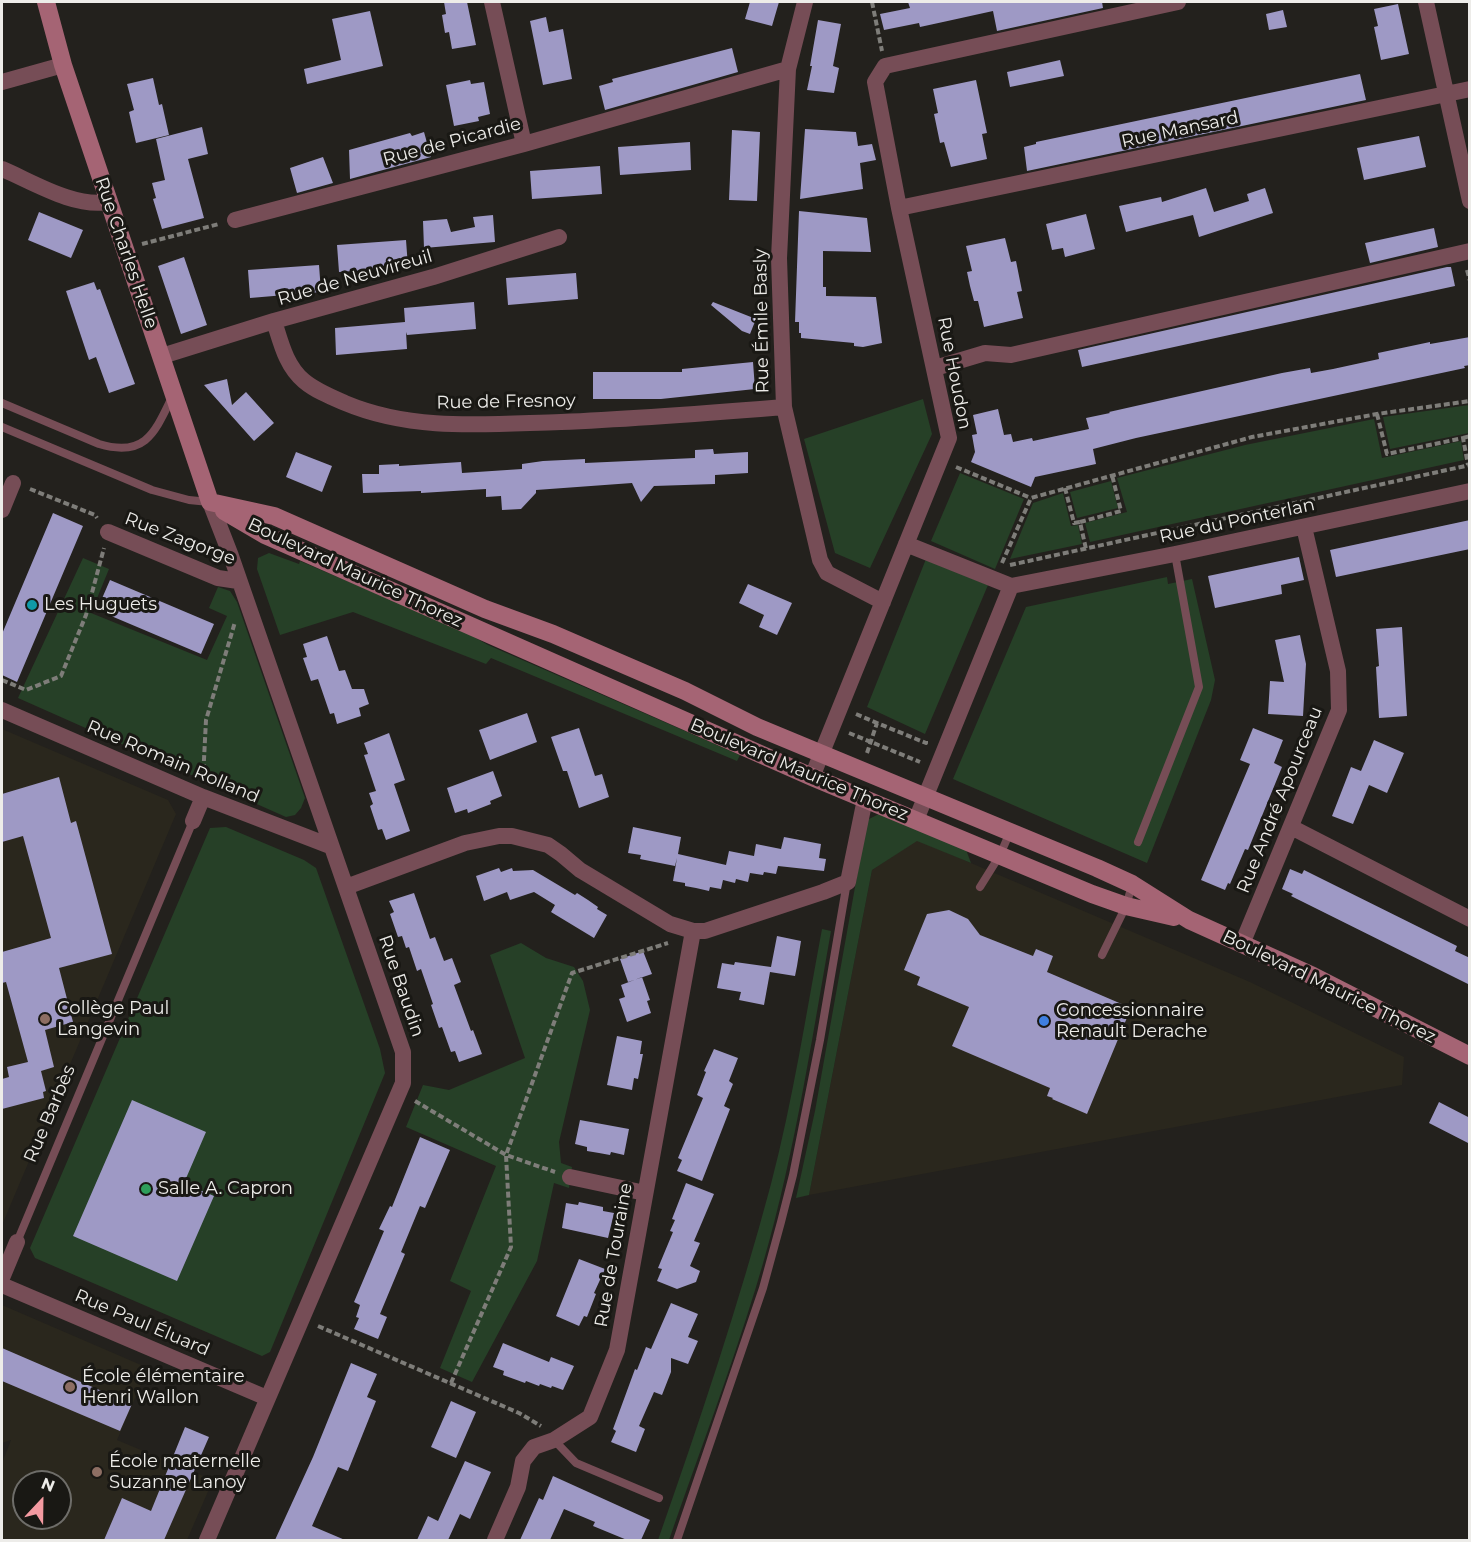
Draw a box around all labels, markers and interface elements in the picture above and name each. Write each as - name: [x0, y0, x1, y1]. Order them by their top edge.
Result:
- street label: Rue Mansard: [1119, 107, 1241, 153]
- street label: Rue de Picardie: [381, 113, 523, 171]
- street label: Rue Charles Helle: [90, 175, 162, 331]
- street label: Rue de Neuvireuil: [275, 246, 435, 310]
- street label: Rue Émile Basly: [750, 249, 774, 393]
- street label: Rue Houdon: [932, 315, 976, 431]
- street label: Rue de Fresnoy: [436, 390, 576, 414]
- street label: Rue du Ponterlan: [1157, 494, 1317, 548]
- street label: Rue Zagorge: [122, 508, 238, 570]
- street label: Boulevard Maurice Thorez: [244, 514, 466, 632]
- place label: Les Huguets: [44, 594, 157, 616]
- marker: Les Huguets: [25, 598, 39, 612]
- street label: Rue André Apourceau: [1233, 704, 1327, 896]
- street label: Boulevard Maurice Thorez: [687, 714, 911, 826]
- street label: Rue Romain Rolland: [83, 716, 263, 808]
- street label: Boulevard Maurice Thorez: [1219, 926, 1439, 1048]
- street label: Rue Baudin: [374, 932, 428, 1040]
- place label: Collège Paul Langevin: [57, 998, 169, 1040]
- place label: Concessionnaire Renault Derache: [1056, 1000, 1207, 1042]
- marker: Collège Paul Langevin: [38, 1012, 52, 1026]
- marker: Concessionnaire Renault Derache: [1037, 1014, 1051, 1028]
- street label: Rue Barbès: [20, 1062, 80, 1166]
- place label: Salle A. Capron: [158, 1178, 293, 1200]
- street label: Rue de Touraine: [591, 1181, 637, 1329]
- marker: Salle A. Capron: [139, 1182, 153, 1196]
- street label: Rue Paul Éluard: [71, 1285, 213, 1361]
- place label: École élémentaire Henri Wallon: [82, 1366, 245, 1408]
- marker: École élémentaire Henri Wallon: [63, 1380, 77, 1394]
- place label: École maternelle Suzanne Lanoy: [109, 1451, 261, 1494]
- marker: École maternelle Suzanne Lanoy: [90, 1465, 104, 1479]
- north arrow: [12, 1470, 72, 1530]
- text: N: [39, 1473, 58, 1496]

